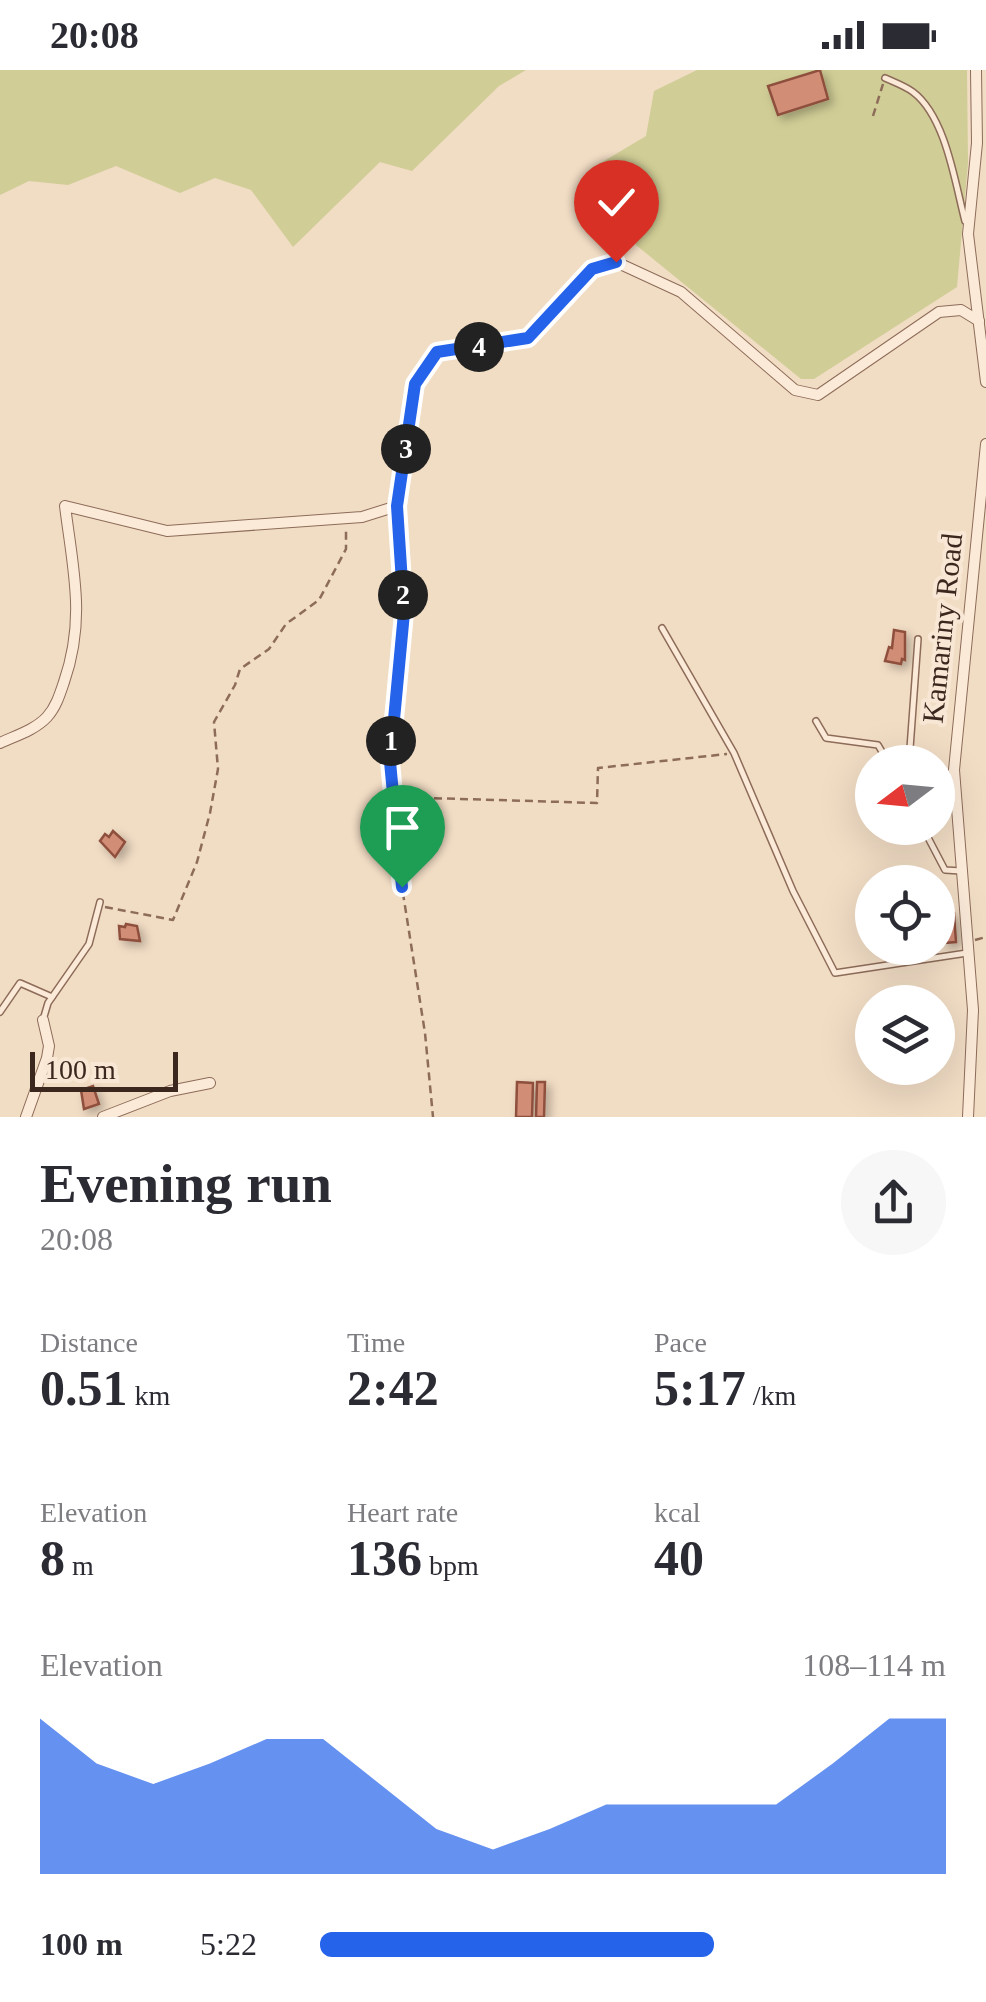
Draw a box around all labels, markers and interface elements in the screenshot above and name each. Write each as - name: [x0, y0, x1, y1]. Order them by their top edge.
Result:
- text: 20:08: [50, 14, 139, 56]
- pin: [574, 160, 659, 263]
- icon: check: [589, 175, 644, 230]
- pin: 4: [454, 322, 504, 372]
- text: 4: [472, 331, 486, 362]
- pin: 3: [381, 424, 431, 474]
- text: 3: [399, 433, 413, 464]
- street label: Kamariny Road: [916, 531, 968, 725]
- pin: 2: [378, 570, 428, 620]
- text: 2: [396, 579, 410, 610]
- pin: 1: [366, 716, 416, 766]
- text: 1: [384, 725, 398, 756]
- north arrow: [855, 745, 955, 845]
- map controls: [855, 745, 955, 1085]
- pin: [360, 785, 445, 888]
- icon: arrive: [375, 800, 430, 855]
- button: locate: [855, 865, 955, 965]
- button: layers: [855, 985, 955, 1085]
- scale bar: [30, 1047, 178, 1091]
- text: 100 m: [45, 1054, 116, 1085]
- button: share: [841, 1150, 946, 1255]
- text: Evening run: [40, 1153, 332, 1214]
- text: 20:08: [40, 1221, 113, 1257]
- text: Distance: [40, 1327, 138, 1358]
- text: Time: [347, 1327, 405, 1358]
- text: Pace: [654, 1327, 707, 1358]
- text: 0.51: [40, 1360, 128, 1416]
- text: 2:42: [347, 1360, 439, 1416]
- text: 5:17: [654, 1360, 746, 1416]
- text: km: [128, 1380, 170, 1411]
- text: /km: [746, 1380, 796, 1411]
- text: Elevation: [40, 1497, 147, 1528]
- text: Heart rate: [347, 1497, 458, 1528]
- text: kcal: [654, 1497, 701, 1528]
- text: 8: [40, 1530, 65, 1586]
- text: 136: [347, 1530, 422, 1586]
- text: 40: [654, 1530, 704, 1586]
- text: m: [65, 1550, 94, 1581]
- text: bpm: [422, 1550, 479, 1581]
- text: Elevation: [40, 1647, 163, 1683]
- text: 108–114 m: [802, 1647, 946, 1683]
- text: 100 m: [40, 1926, 123, 1962]
- text: 5:22: [200, 1926, 257, 1962]

